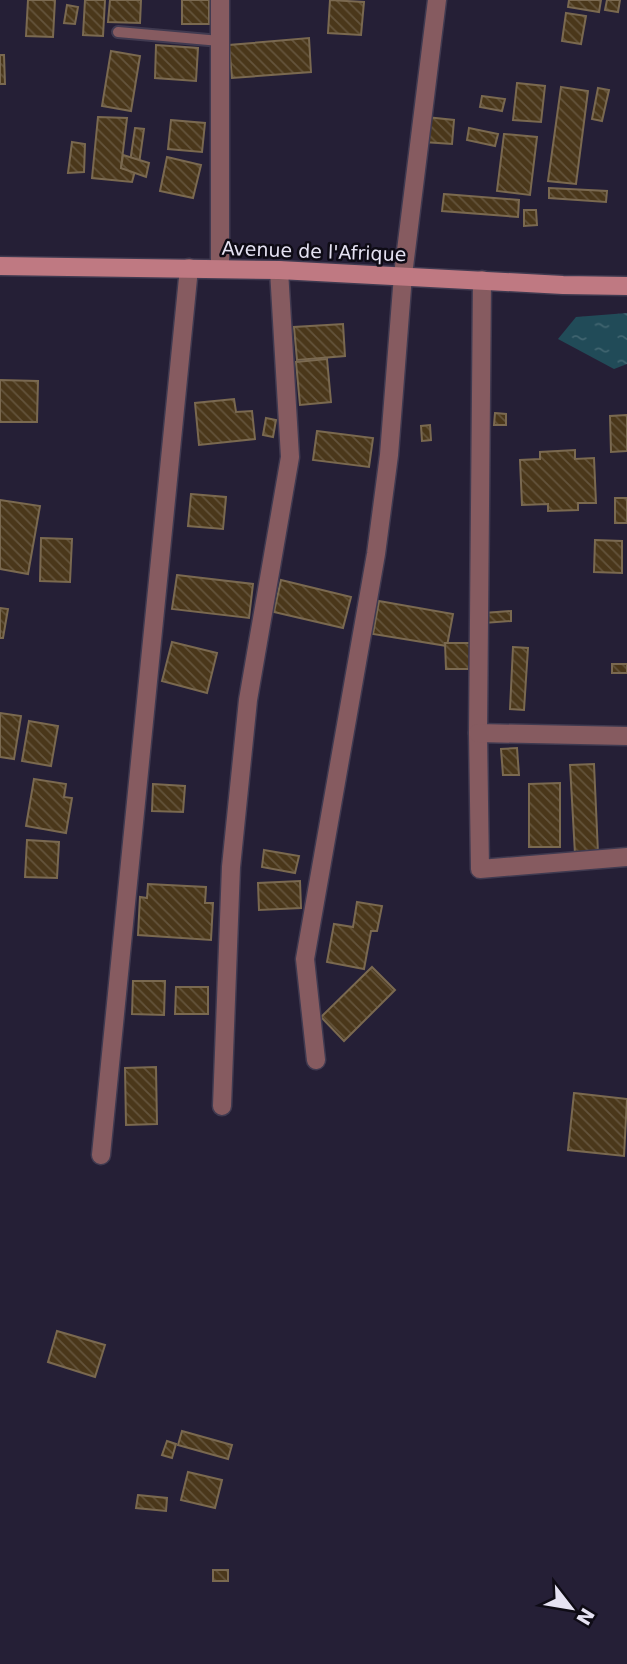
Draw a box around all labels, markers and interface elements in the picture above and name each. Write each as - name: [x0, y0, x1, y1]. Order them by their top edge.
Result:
- street label: Avenue de l'Afrique: [221, 237, 407, 265]
- north arrow: [536, 1573, 606, 1643]
- text: N: [572, 1604, 599, 1629]

